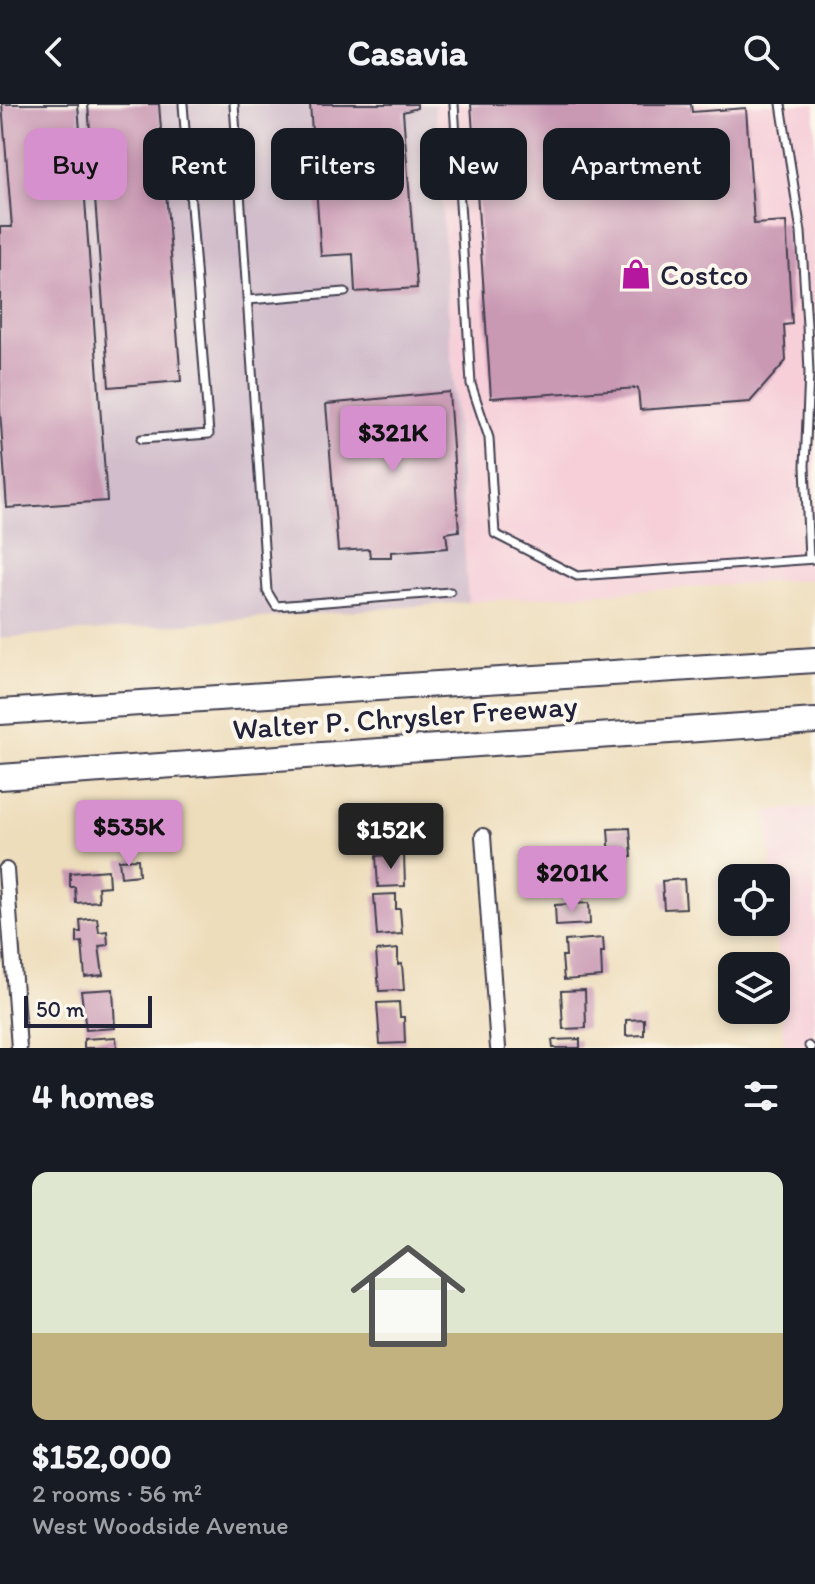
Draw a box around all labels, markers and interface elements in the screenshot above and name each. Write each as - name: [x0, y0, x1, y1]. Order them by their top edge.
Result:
- icon: back: [32, 30, 76, 74]
- icon: search: [739, 30, 783, 74]
- text: Casavia: [347, 31, 468, 74]
- chip: Buy: [24, 128, 127, 200]
- chip: Rent: [143, 128, 255, 200]
- chip: Filters: [271, 128, 404, 200]
- chip: New: [420, 128, 527, 200]
- chip: Apartment: [543, 128, 730, 200]
- place label: Costco: [660, 256, 749, 293]
- shop icon: Costco: [619, 257, 653, 291]
- pin: $321K: [337, 406, 449, 474]
- text: $321K: [358, 416, 428, 448]
- street label: Walter P. Chrysler Freeway: [231, 686, 579, 748]
- pin: $535K: [73, 800, 185, 868]
- pin: $152K: [335, 803, 447, 871]
- text: $535K: [93, 810, 165, 842]
- text: $152K: [356, 813, 426, 845]
- pin: $201K: [516, 846, 628, 914]
- text: $201K: [536, 856, 608, 888]
- map controls: [718, 864, 790, 1024]
- button: locate: [718, 864, 790, 936]
- button: layers: [718, 952, 790, 1024]
- scale bar: [24, 992, 152, 1028]
- text: 50 m: [36, 996, 85, 1023]
- icon: filters: [739, 1074, 783, 1118]
- text: 4 homes: [32, 1076, 155, 1117]
- icon: home: [336, 1224, 480, 1368]
- text: $152,000: [32, 1436, 172, 1477]
- text: 2 rooms · 56 m²: [32, 1477, 202, 1509]
- text: West Woodside Avenue: [32, 1509, 289, 1541]

